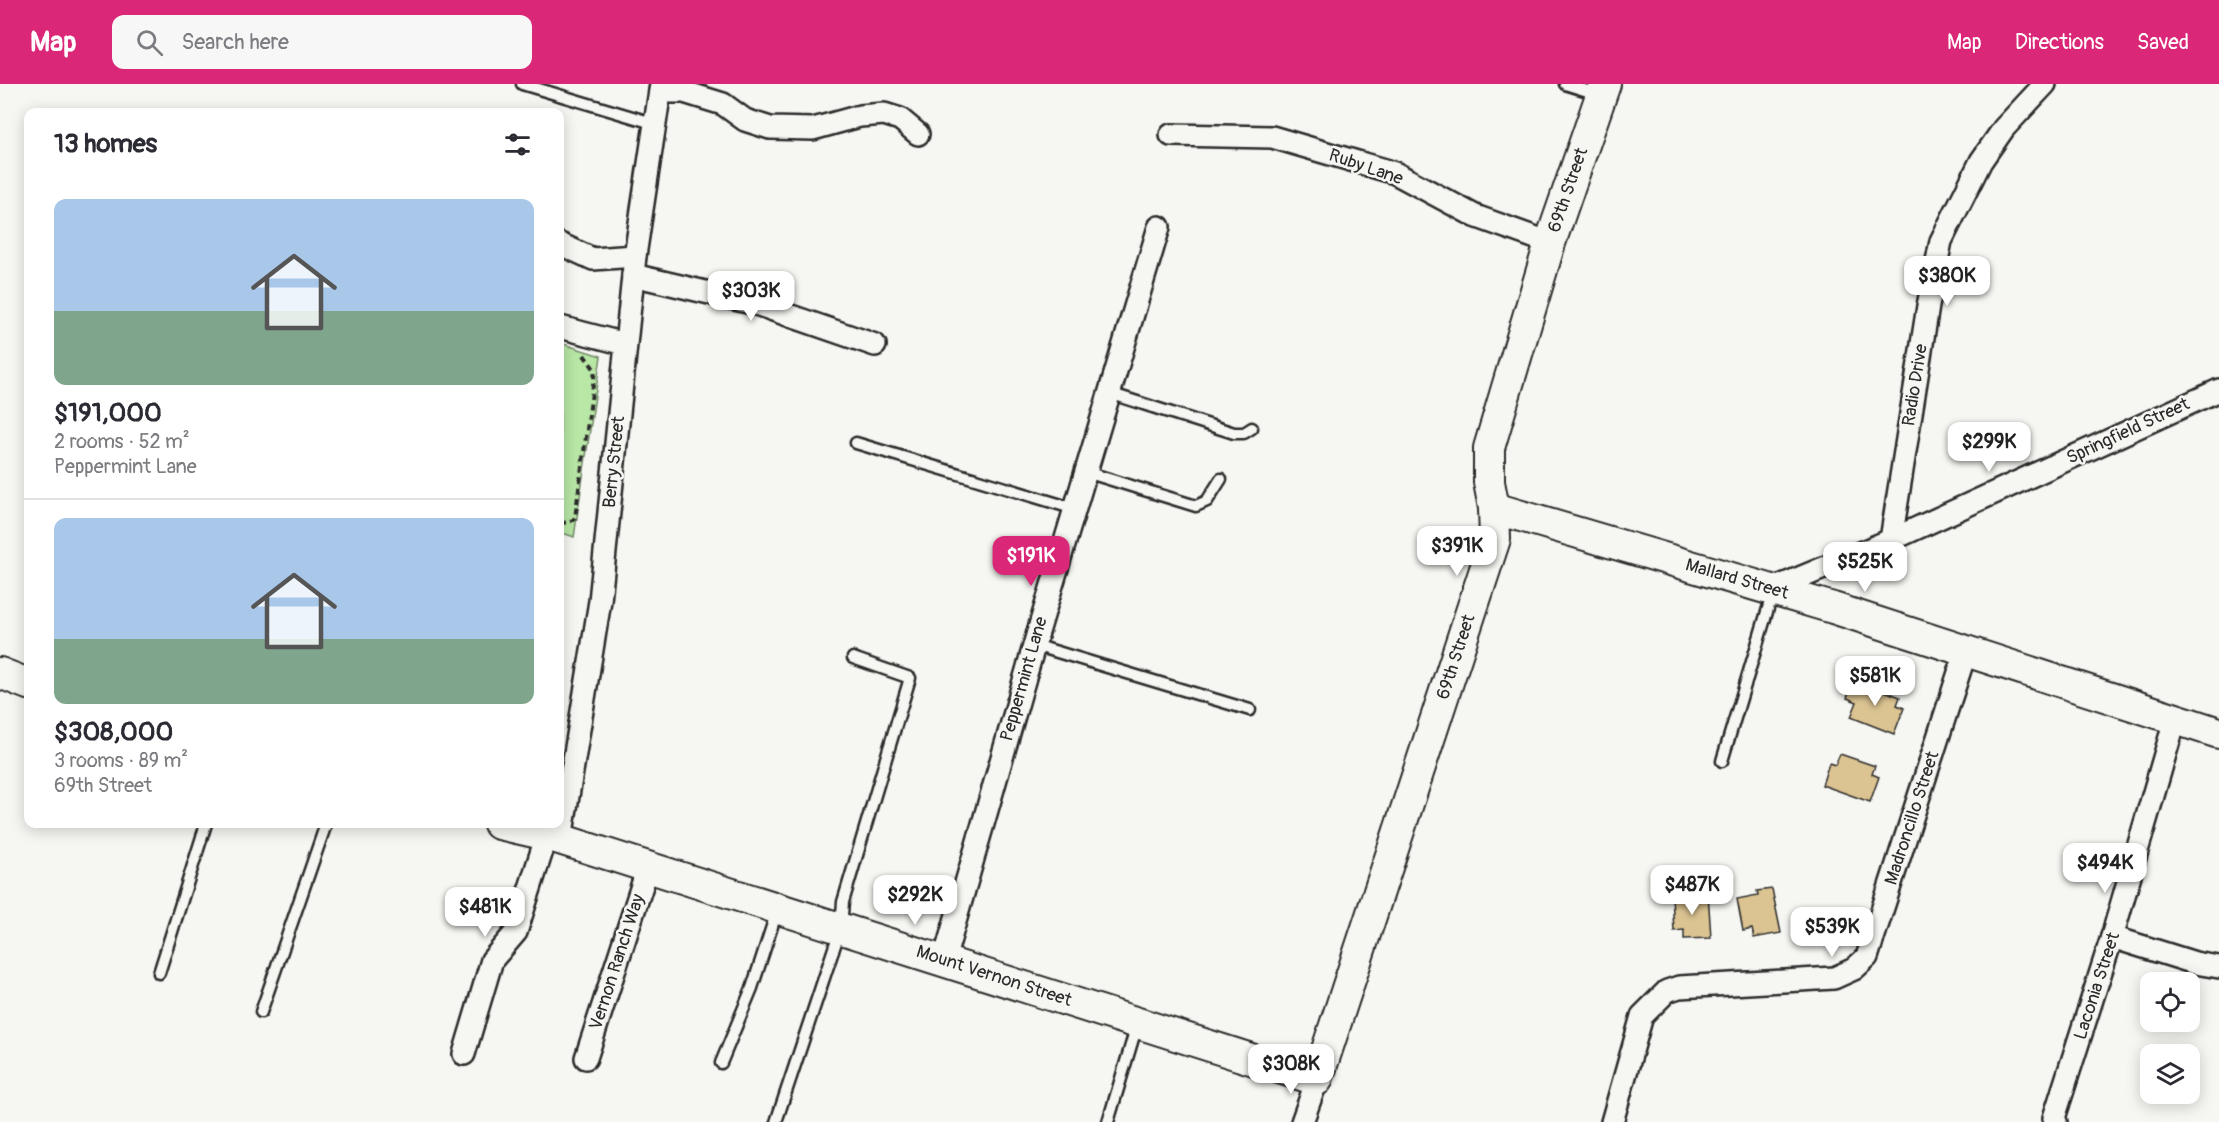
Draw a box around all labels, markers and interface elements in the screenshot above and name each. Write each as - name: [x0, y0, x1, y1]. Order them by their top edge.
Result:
- search box: [112, 15, 532, 69]
- text: Map: [30, 25, 76, 60]
- icon: search: [133, 26, 166, 59]
- text: Search here: [181, 28, 289, 56]
- text: Map: [1947, 29, 1982, 56]
- text: Directions: [2015, 29, 2104, 56]
- text: Saved: [2137, 29, 2189, 56]
- text: 13 homes: [54, 128, 157, 160]
- icon: filters: [501, 128, 534, 161]
- street label: Ruby Lane: [1326, 144, 1406, 190]
- street label: 69th Street: [1543, 144, 1593, 235]
- icon: home: [240, 238, 348, 346]
- pin: $380K: [1905, 256, 1989, 307]
- text: $380K: [1918, 263, 1976, 288]
- pin: $303K: [709, 271, 793, 322]
- text: $303K: [722, 278, 780, 303]
- street label: Radio Drive: [1897, 342, 1933, 428]
- street label: Springfield Street: [2063, 392, 2194, 470]
- text: $191,000: [54, 397, 162, 429]
- street label: Berry Street: [598, 414, 630, 509]
- pin: $299K: [1947, 422, 2031, 473]
- text: 2 rooms · 52 m²: [54, 429, 190, 454]
- text: $299K: [1962, 429, 2016, 454]
- text: Peppermint Lane: [54, 454, 197, 479]
- pin: $391K: [1415, 526, 1499, 577]
- text: $391K: [1431, 533, 1483, 558]
- pin: $191K: [989, 536, 1073, 587]
- pin: $525K: [1823, 542, 1907, 593]
- text: $191K: [1007, 543, 1055, 568]
- text: $525K: [1837, 549, 1893, 574]
- street label: Mallard Street: [1683, 553, 1792, 605]
- icon: home: [240, 557, 348, 665]
- street label: 69th Street: [1431, 611, 1481, 702]
- street label: Peppermint Lane: [995, 614, 1053, 744]
- pin: $581K: [1833, 656, 1917, 707]
- text: $581K: [1849, 663, 1901, 688]
- text: $308,000: [54, 716, 173, 748]
- text: 3 rooms · 89 m²: [54, 748, 188, 773]
- street label: Madroncillo Street: [1880, 748, 1945, 888]
- text: 69th Street: [54, 773, 152, 798]
- pin: $494K: [2063, 843, 2147, 894]
- text: $494K: [2077, 850, 2133, 875]
- pin: $487K: [1650, 865, 1734, 916]
- text: $487K: [1664, 872, 1720, 897]
- pin: $292K: [873, 875, 957, 926]
- text: $292K: [887, 882, 943, 907]
- pin: $481K: [443, 887, 527, 938]
- street label: Vernon Ranch Way: [584, 891, 650, 1033]
- text: $481K: [459, 894, 511, 919]
- pin: $539K: [1790, 907, 1874, 958]
- text: $539K: [1804, 914, 1860, 939]
- street label: Laconia Street: [2069, 929, 2125, 1043]
- street label: Mount Vernon Street: [913, 940, 1075, 1012]
- map controls: [2140, 972, 2200, 1104]
- button: locate: [2140, 972, 2200, 1032]
- pin: $308K: [1249, 1044, 1333, 1095]
- button: layers: [2140, 1044, 2200, 1104]
- text: $308K: [1262, 1051, 1320, 1076]

